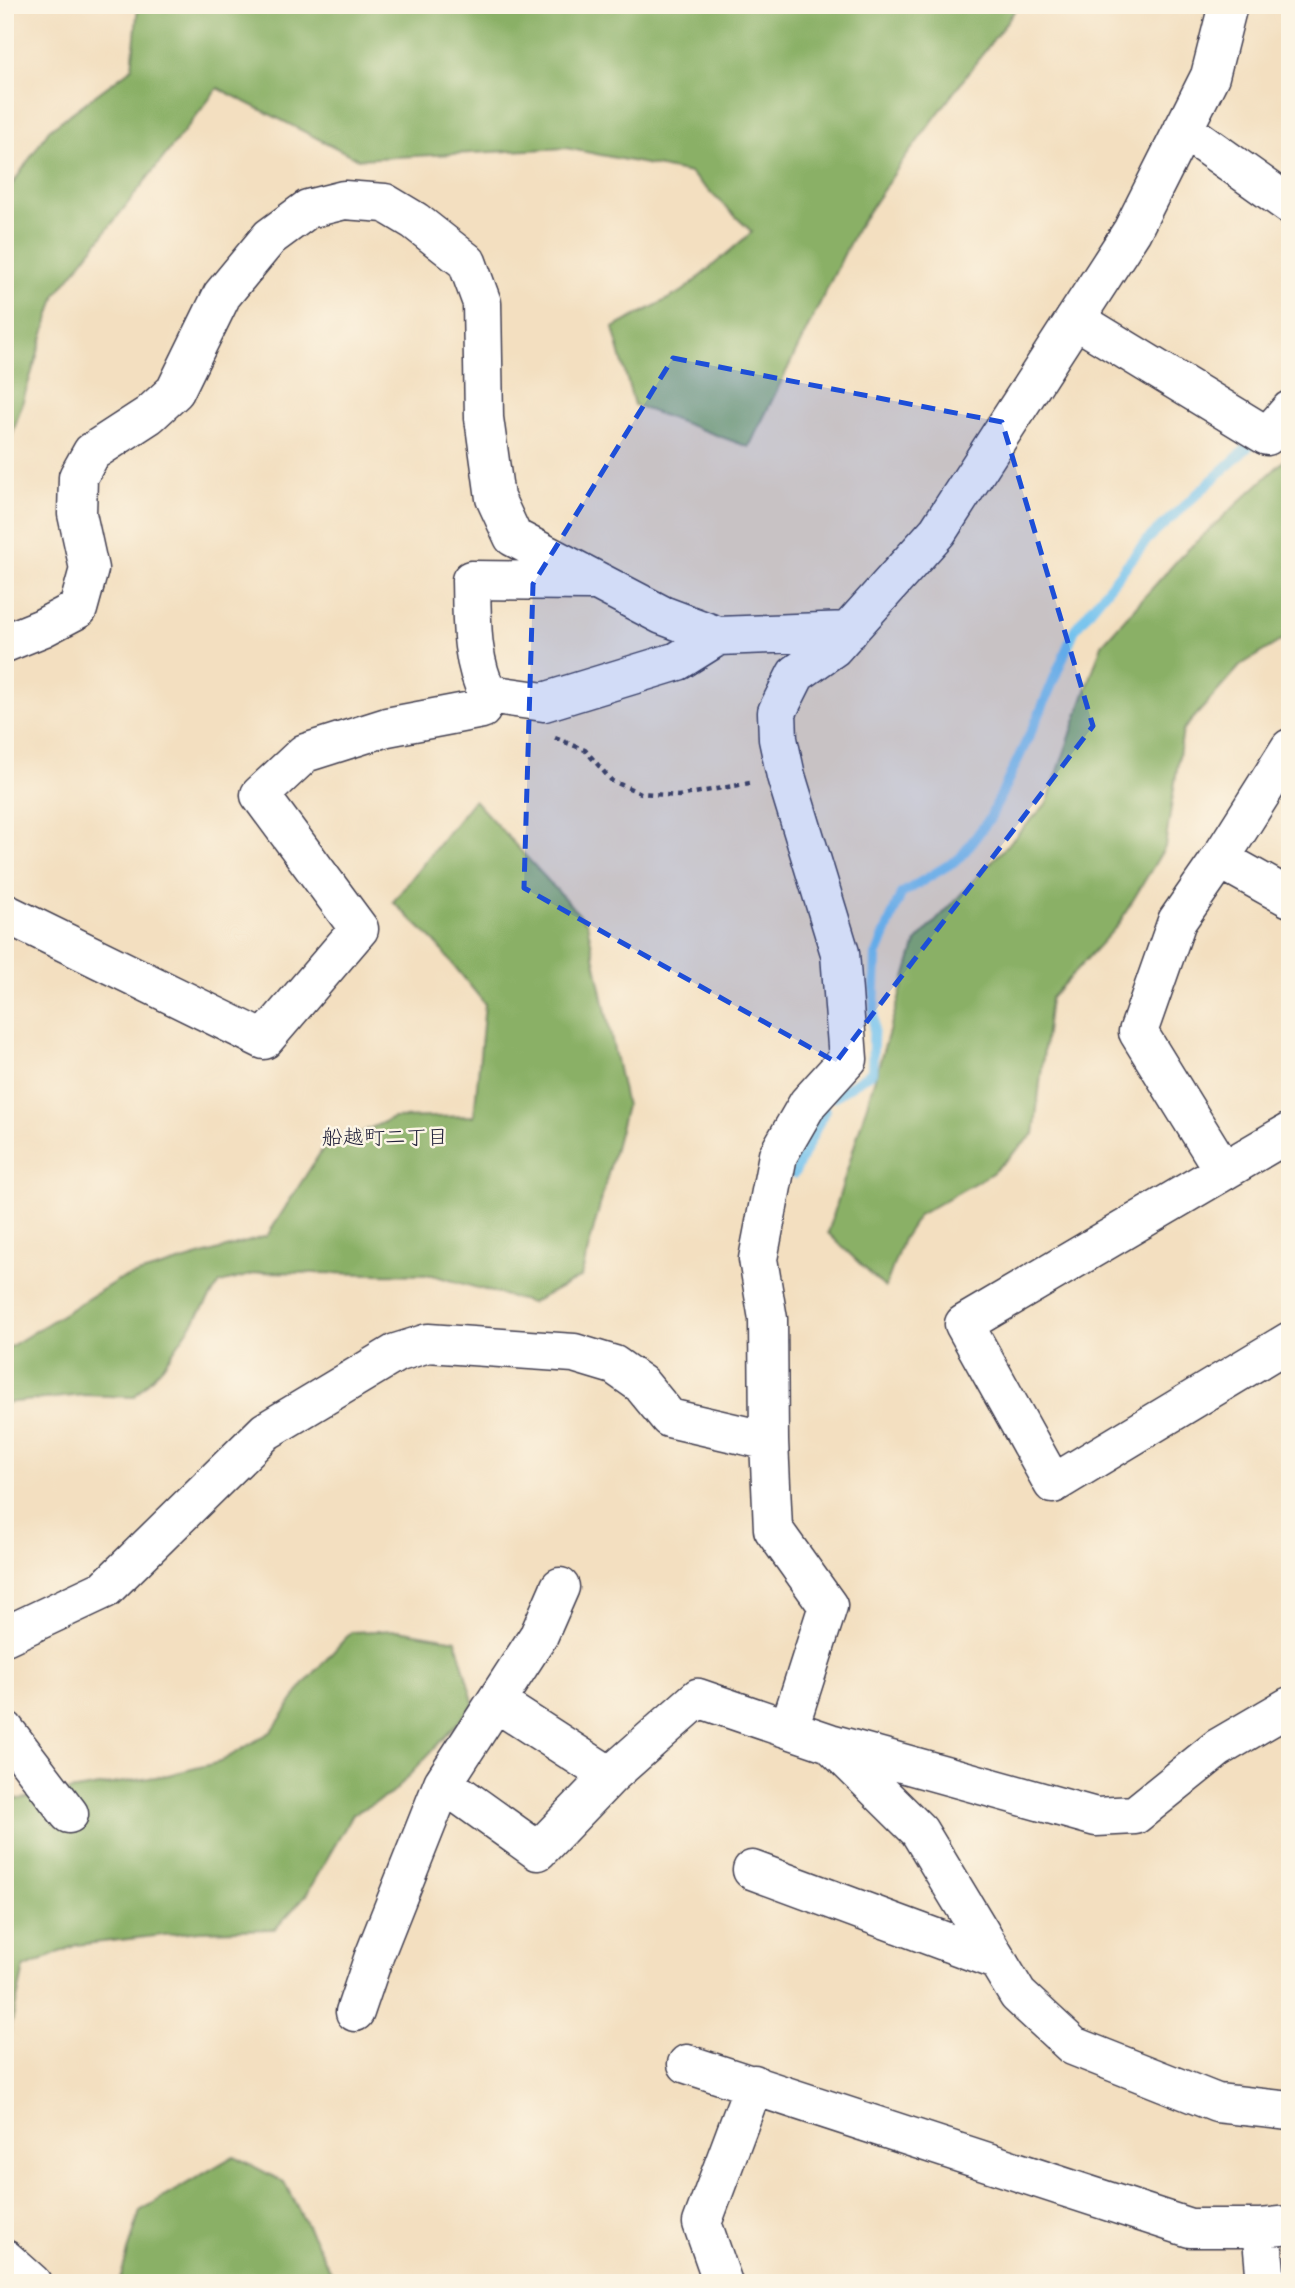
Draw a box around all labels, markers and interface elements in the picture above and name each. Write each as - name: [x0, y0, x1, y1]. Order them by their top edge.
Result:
- district label: 船越町二丁目: [322, 1123, 448, 1151]

